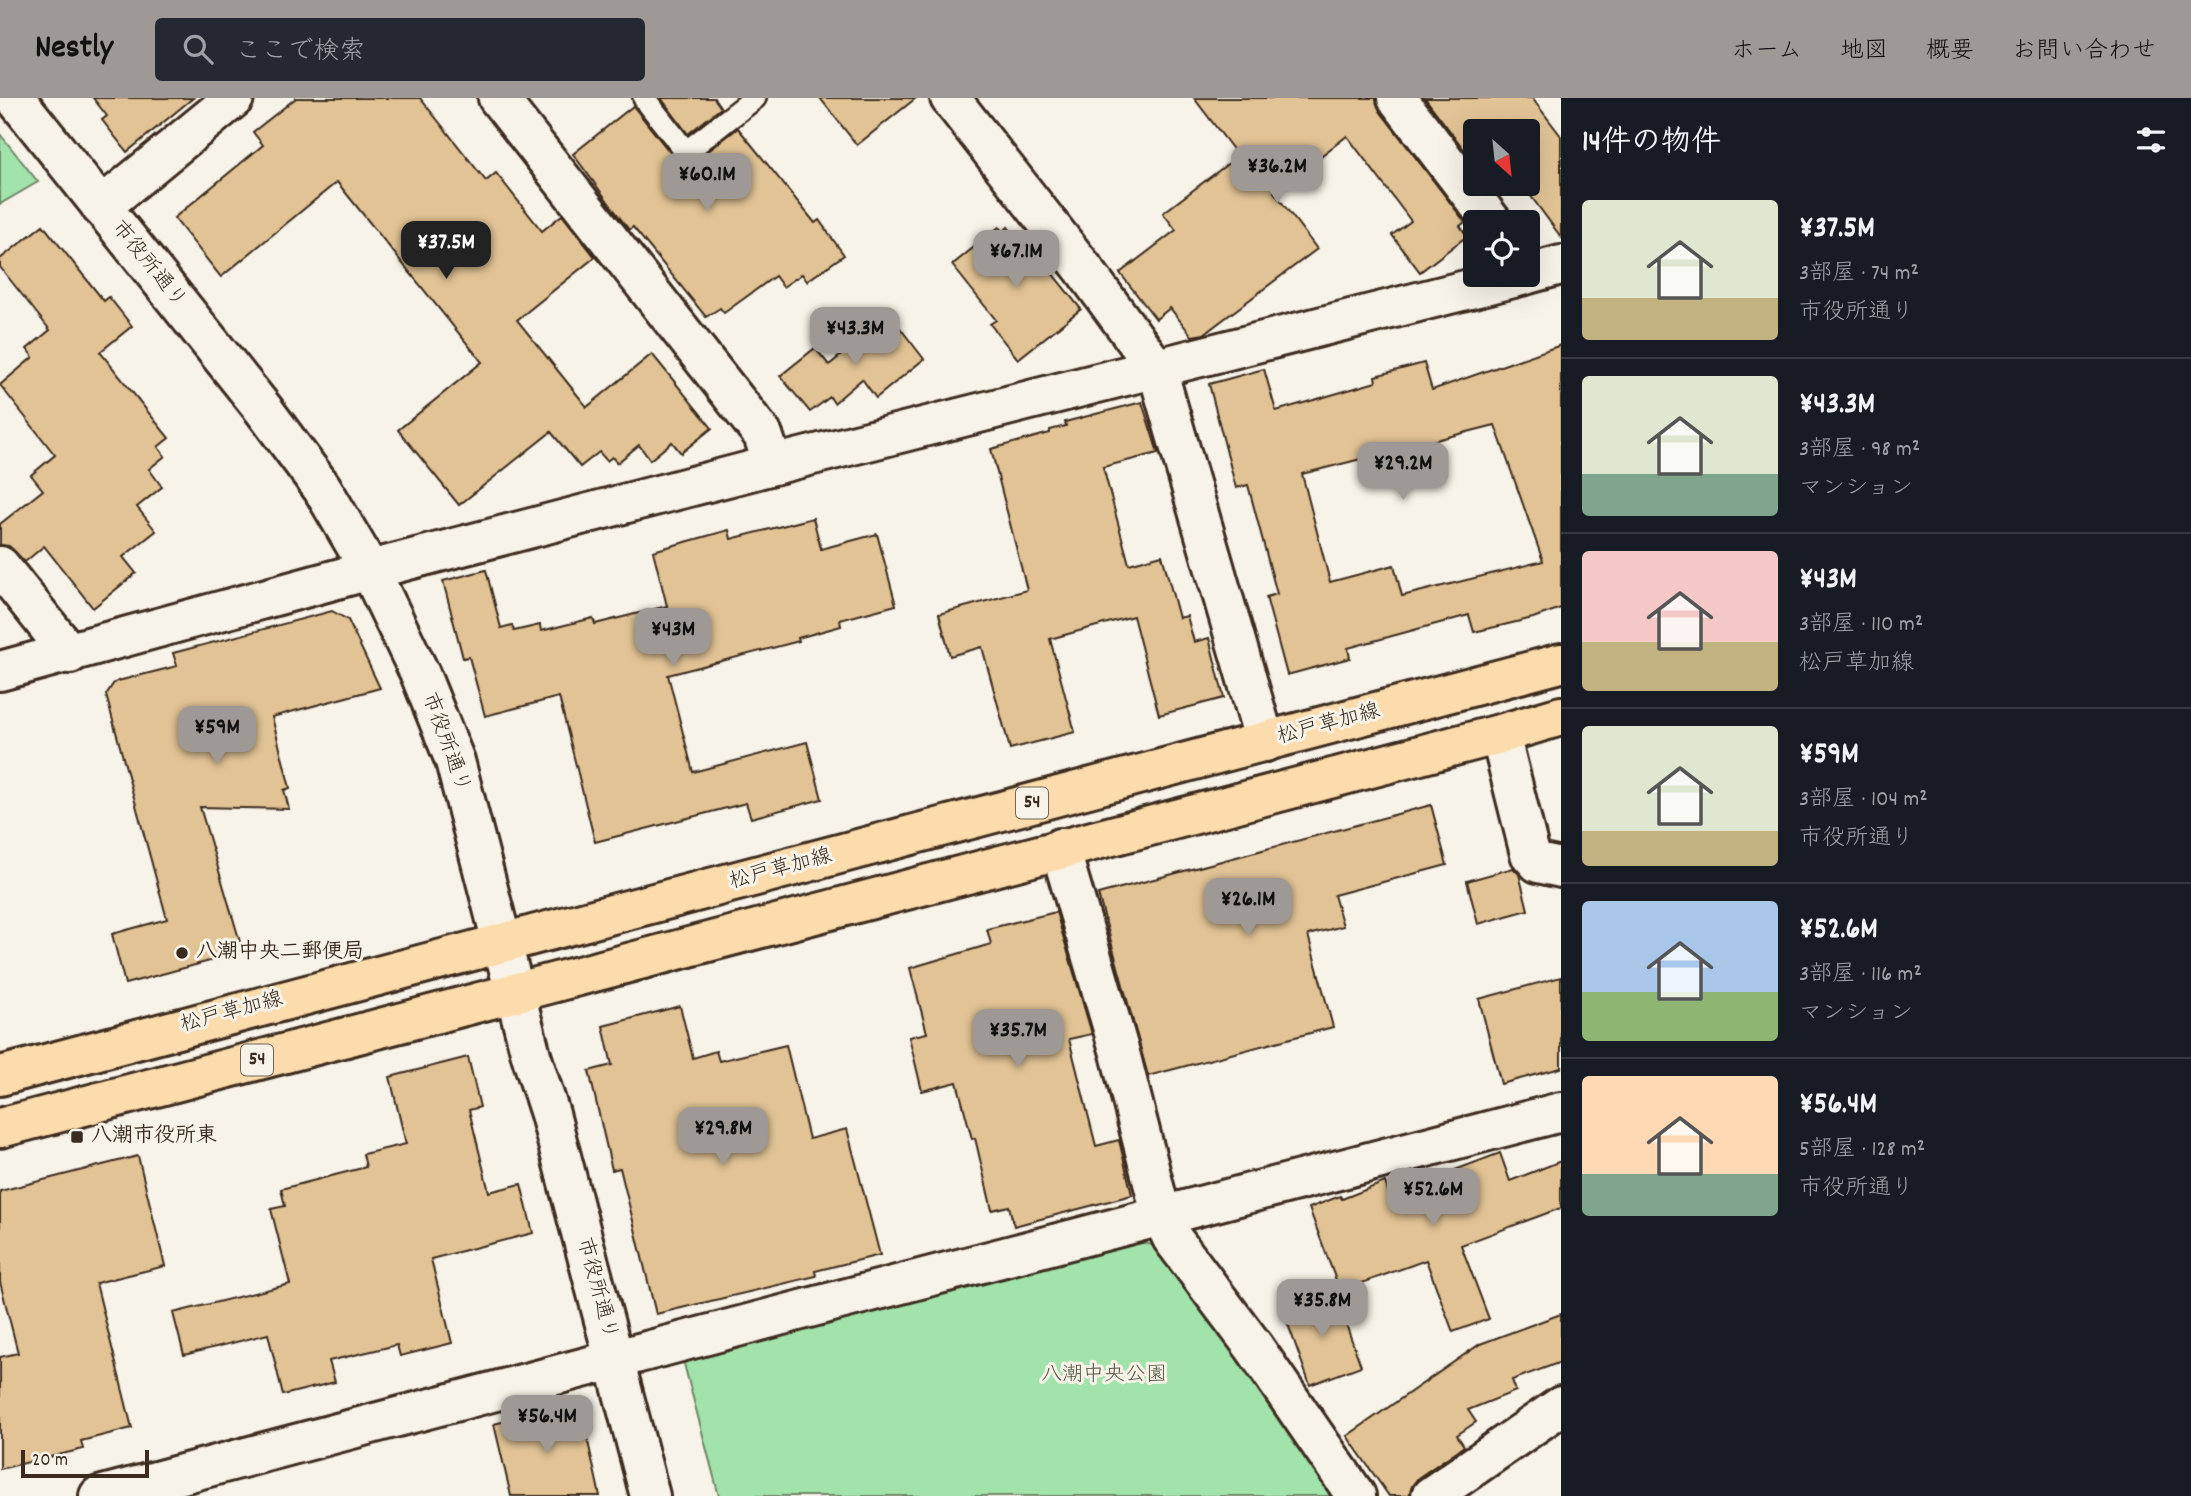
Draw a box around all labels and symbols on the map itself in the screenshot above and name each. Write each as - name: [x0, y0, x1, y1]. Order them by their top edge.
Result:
- north arrow: [1463, 119, 1540, 196]
- pin: ¥36.2M: [1220, 146, 1334, 205]
- pin: ¥60.1M: [650, 153, 764, 213]
- street label: 市役所通り: [103, 215, 193, 315]
- pin: ¥37.5M: [389, 222, 503, 281]
- pin: ¥67.1M: [959, 230, 1073, 290]
- pin: ¥43.3M: [798, 308, 912, 367]
- pin: ¥29.2M: [1346, 442, 1460, 502]
- pin: ¥43M: [632, 608, 714, 668]
- street label: 市役所通り: [413, 689, 477, 797]
- street label: 松戸草加線: [1274, 697, 1384, 753]
- pin: ¥59M: [176, 706, 258, 766]
- road number: 54: [1016, 788, 1048, 818]
- street label: 松戸草加線: [726, 842, 836, 898]
- pin: ¥26.1M: [1191, 878, 1305, 938]
- place label: 八潮中央二郵便局: [196, 938, 364, 968]
- marker: 八潮中央二郵便局: [174, 945, 190, 961]
- street label: 松戸草加線: [177, 985, 287, 1041]
- pin: ¥35.7M: [961, 1010, 1075, 1069]
- road number: 54: [241, 1044, 273, 1076]
- pin: ¥29.8M: [666, 1108, 780, 1167]
- place label: 八潮市役所東: [91, 1122, 217, 1152]
- marker: 八潮市役所東: [69, 1129, 85, 1145]
- pin: ¥52.6M: [1376, 1168, 1490, 1228]
- street label: 市役所通り: [568, 1234, 624, 1344]
- pin: ¥35.8M: [1265, 1280, 1379, 1339]
- park label: 八潮中央公園: [1041, 1361, 1167, 1391]
- pin: ¥56.4M: [490, 1396, 604, 1455]
- scale bar: [21, 1447, 149, 1479]

